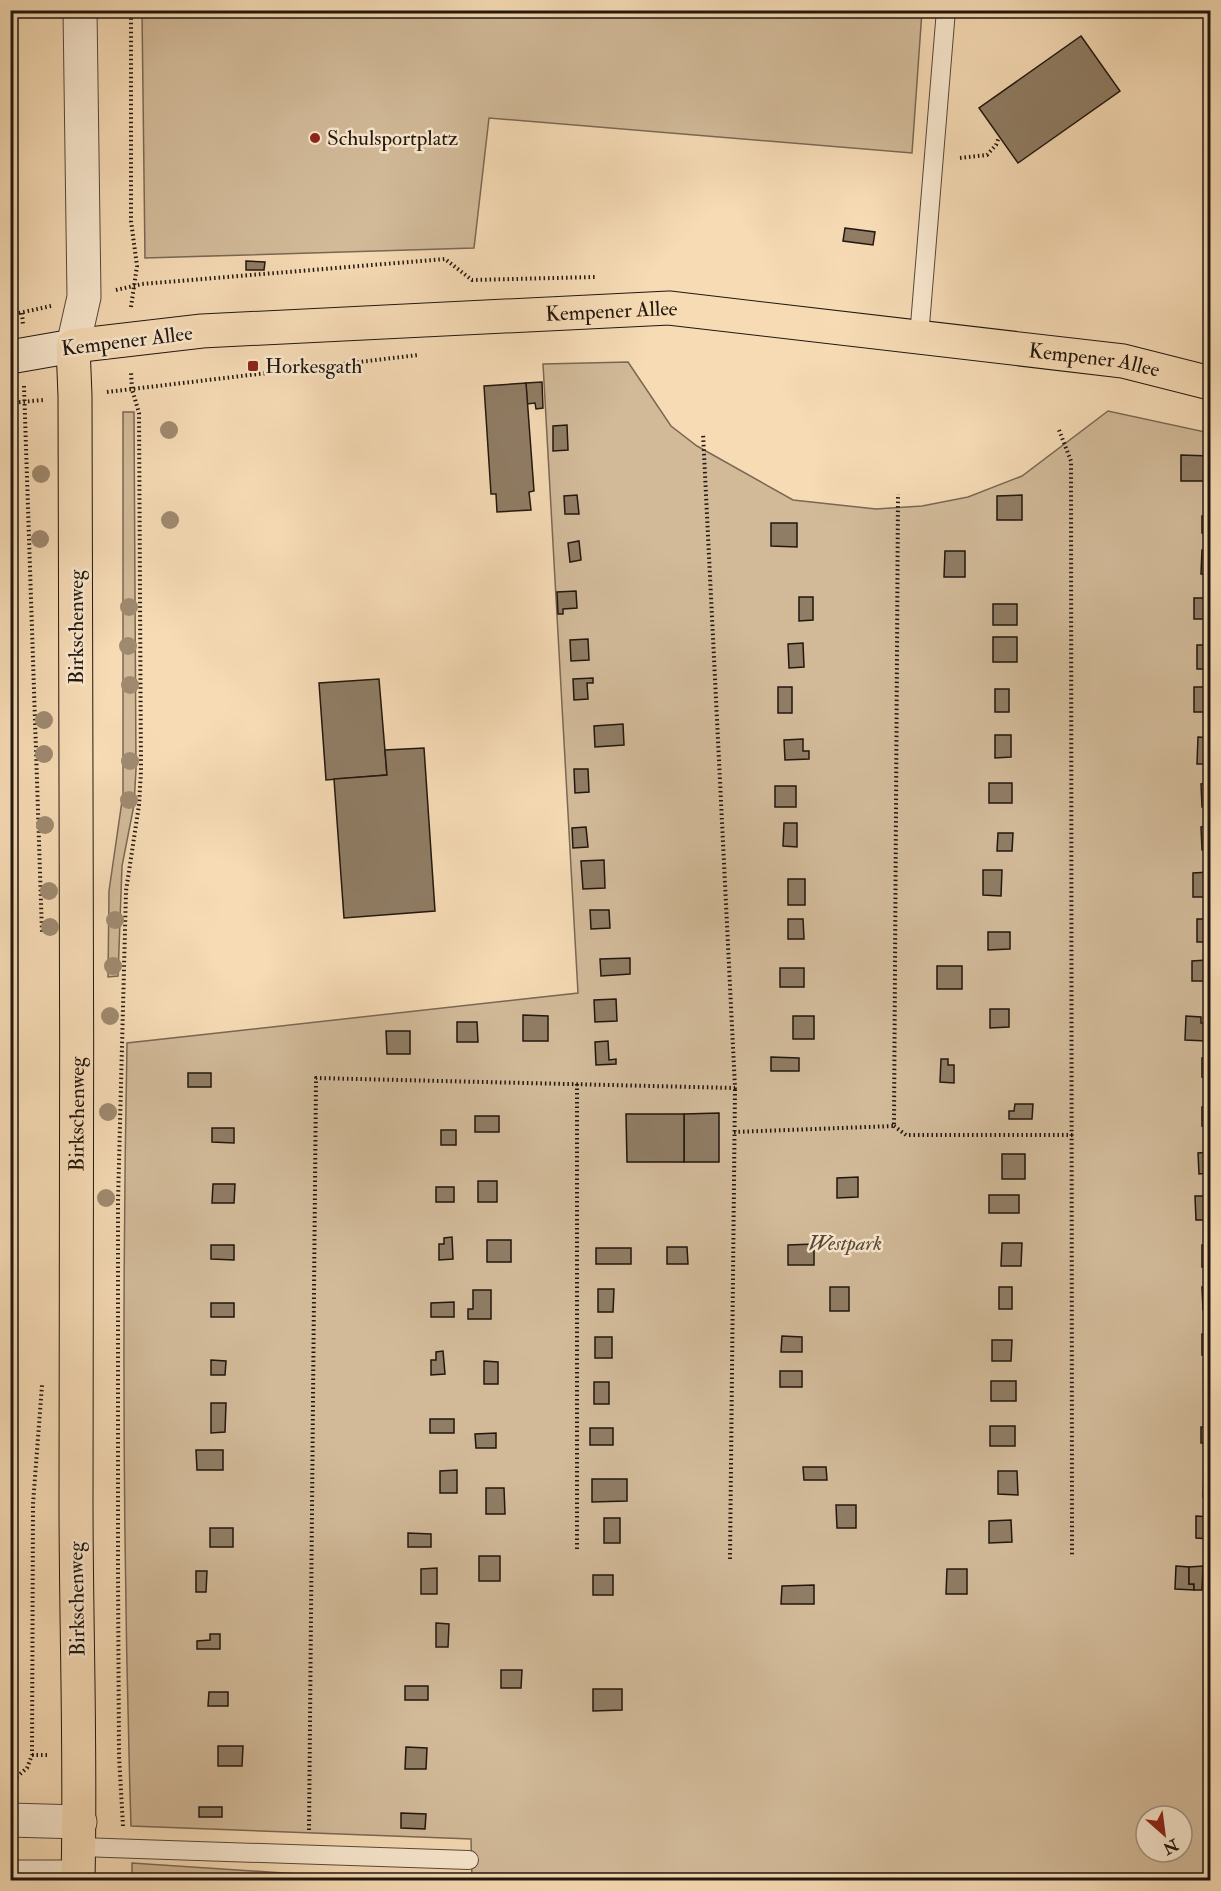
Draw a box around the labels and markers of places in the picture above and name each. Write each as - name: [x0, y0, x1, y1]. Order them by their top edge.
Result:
- place label: Schulsportplatz: [327, 125, 458, 152]
- marker: Schulsportplatz: [308, 131, 322, 145]
- place label: Horkesgath: [265, 353, 362, 380]
- marker: Horkesgath: [246, 359, 260, 373]

